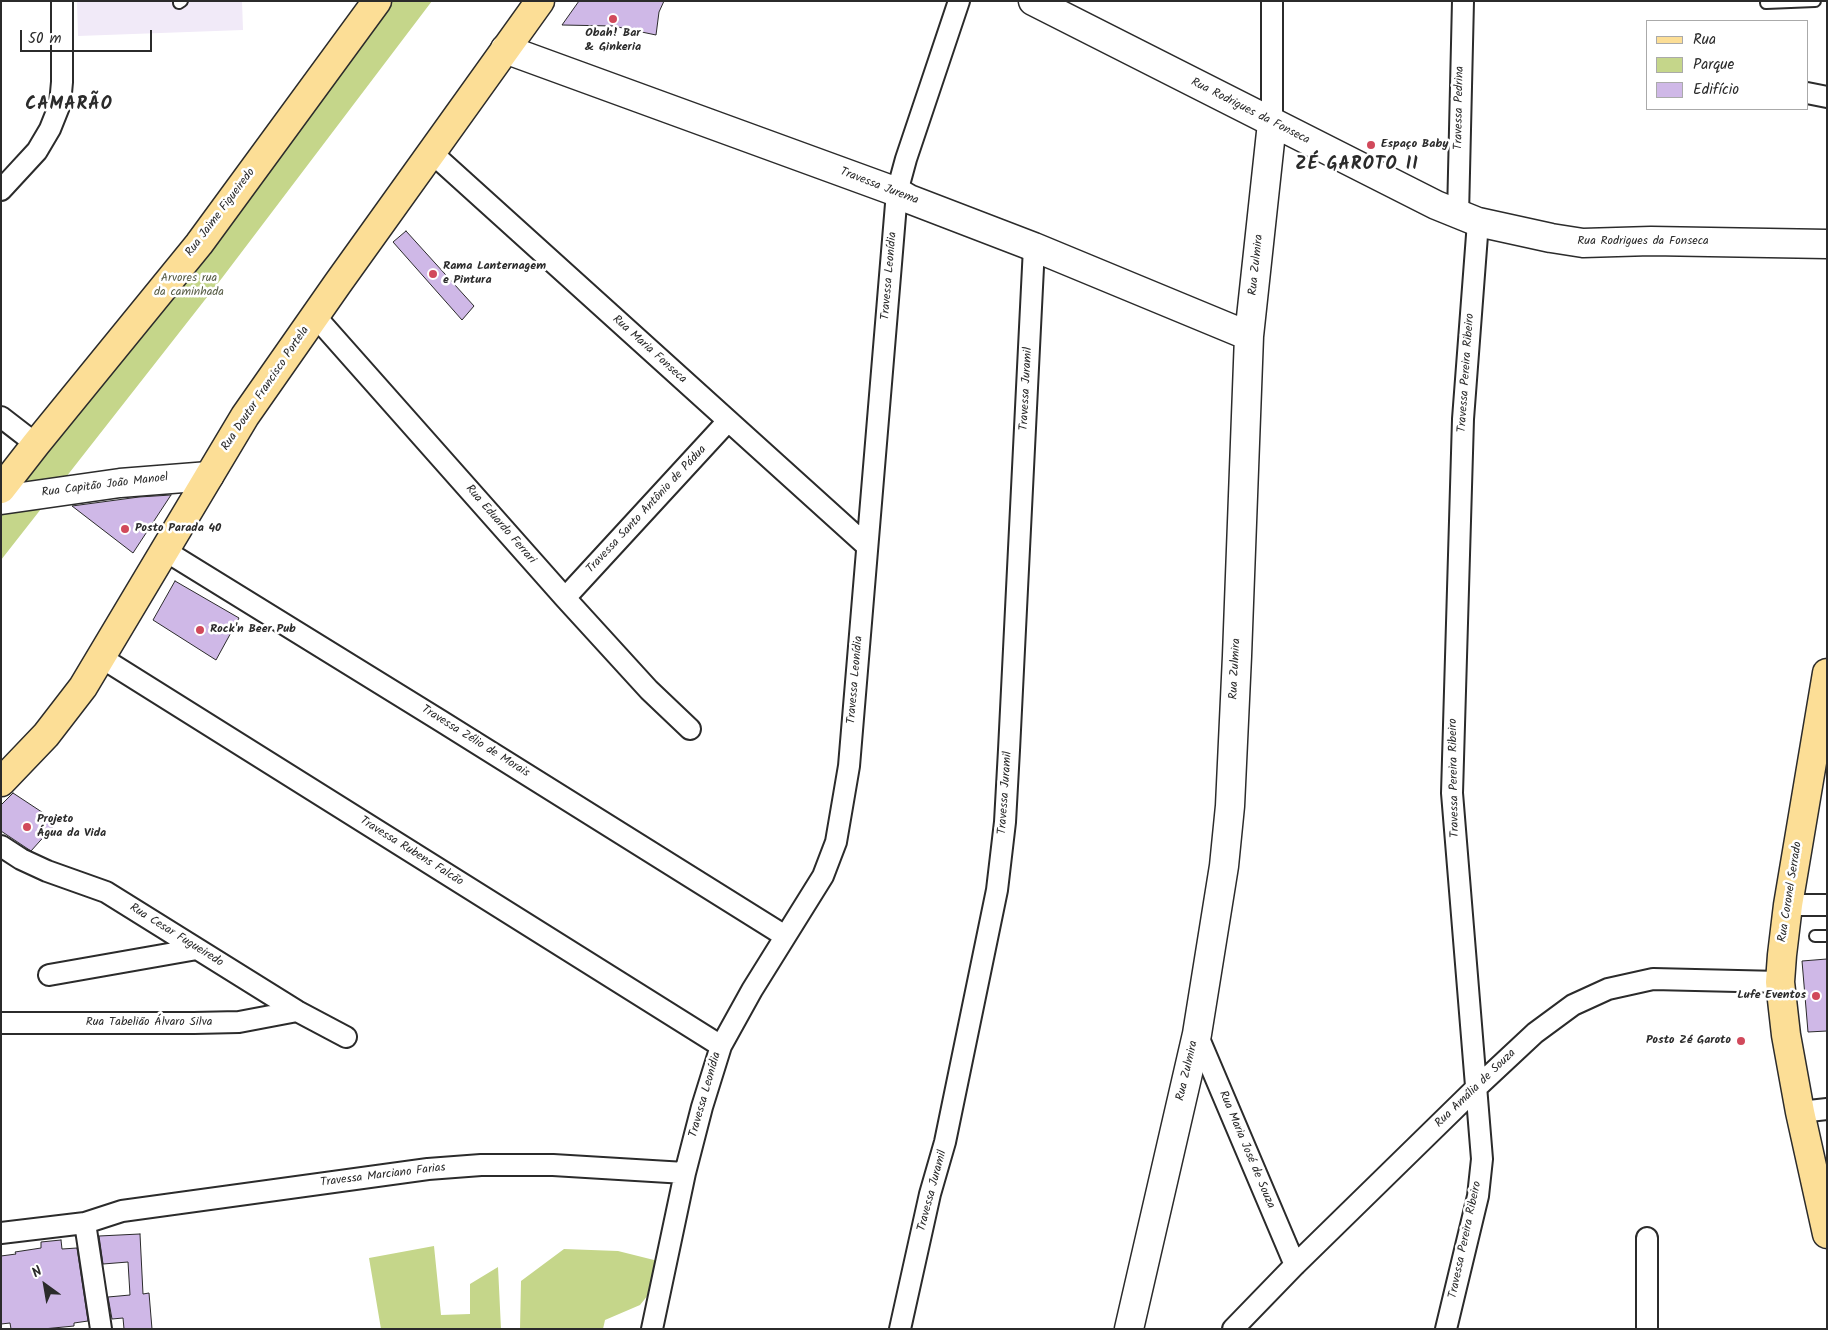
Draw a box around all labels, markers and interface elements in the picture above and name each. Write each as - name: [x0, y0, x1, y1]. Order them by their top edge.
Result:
- marker: Obah! Bar & Ginkeria: [607, 13, 619, 25]
- scale bar: [22, 20, 155, 52]
- legend: [1646, 20, 1808, 110]
- text: 50 m: [28, 27, 62, 51]
- place label: Obah! Bar & Ginkeria: [585, 27, 641, 55]
- text: Rua: [1693, 28, 1716, 52]
- text: Parque: [1693, 53, 1734, 77]
- street label: Travessa Pedrina: [1452, 66, 1468, 150]
- street label: Rua Rodrigues da Fonseca: [1188, 76, 1312, 148]
- text: Edifício: [1693, 78, 1739, 102]
- district label: CAMARÃO: [24, 95, 114, 117]
- place label: Espaço Baby: [1381, 138, 1448, 152]
- marker: Espaço Baby: [1365, 139, 1377, 151]
- district label: ZÉ GAROTO II: [1294, 155, 1420, 177]
- street label: Travessa Jurema: [838, 165, 920, 209]
- street label: Rua Jaime Figueiredo: [183, 166, 259, 260]
- street label: Travessa Leonídia: [879, 231, 901, 321]
- street label: Rua Zulmira: [1247, 234, 1267, 296]
- street label: Rua Rodrigues da Fonseca: [1577, 235, 1709, 249]
- place label: Rama Lanternagem e Pintura: [443, 260, 546, 288]
- marker: Rama Lanternagem e Pintura: [427, 268, 439, 280]
- park label: Arvores rua da caminhada: [154, 272, 224, 300]
- street label: Rua Maria Fonseca: [609, 313, 689, 387]
- street label: Travessa Pereira Ribeiro: [1456, 313, 1478, 433]
- street label: Rua Doutor Francisco Portela: [219, 324, 313, 454]
- street label: Travessa Juramil: [1018, 347, 1036, 431]
- street label: Travessa Santo Antônio de Pádua: [584, 443, 710, 577]
- street label: Rua Capitão João Manoel: [41, 471, 169, 501]
- street label: Rua Eduardo Ferrari: [462, 483, 538, 567]
- place label: Posto Parada 40: [135, 522, 221, 536]
- marker: Posto Parada 40: [119, 523, 131, 535]
- place label: Rock'n Beer Pub: [210, 623, 296, 637]
- marker: Rock'n Beer Pub: [194, 624, 206, 636]
- street label: Travessa Leonídia: [845, 635, 867, 725]
- street label: Rua Zulmira: [1227, 638, 1245, 700]
- street label: Travessa Zélio de Morais: [418, 703, 532, 781]
- street label: Travessa Pereira Ribeiro: [1447, 718, 1463, 838]
- street label: Travessa Juramil: [996, 751, 1016, 835]
- place label: Projeto Água da Vida: [37, 813, 106, 841]
- street label: Travessa Rubens Falcão: [357, 814, 465, 890]
- marker: Projeto Água da Vida: [21, 821, 33, 833]
- street label: Rua Coronel Serrado: [1776, 841, 1806, 943]
- street label: Rua Cesar Fugueiredo: [126, 901, 226, 971]
- place label: Lufe Eventos: [1737, 989, 1806, 1003]
- marker: Lufe Eventos: [1810, 990, 1822, 1002]
- street label: Rua Tabelião Álvaro Silva: [86, 1016, 212, 1030]
- place label: Posto Zé Garoto: [1646, 1034, 1731, 1048]
- marker: Posto Zé Garoto: [1735, 1035, 1747, 1047]
- street label: Rua Zulmira: [1174, 1039, 1202, 1103]
- street label: Rua Amália de Souza: [1433, 1047, 1519, 1131]
- street label: Travessa Leonídia: [687, 1051, 725, 1139]
- street label: Rua Maria José de Souza: [1215, 1089, 1277, 1211]
- street label: Travessa Juramil: [915, 1149, 951, 1233]
- street label: Travessa Marciano Farias: [320, 1161, 446, 1191]
- street label: Travessa Pereira Ribeiro: [1447, 1180, 1485, 1300]
- north arrow: [20, 1260, 70, 1310]
- text: N: [27, 1261, 47, 1284]

